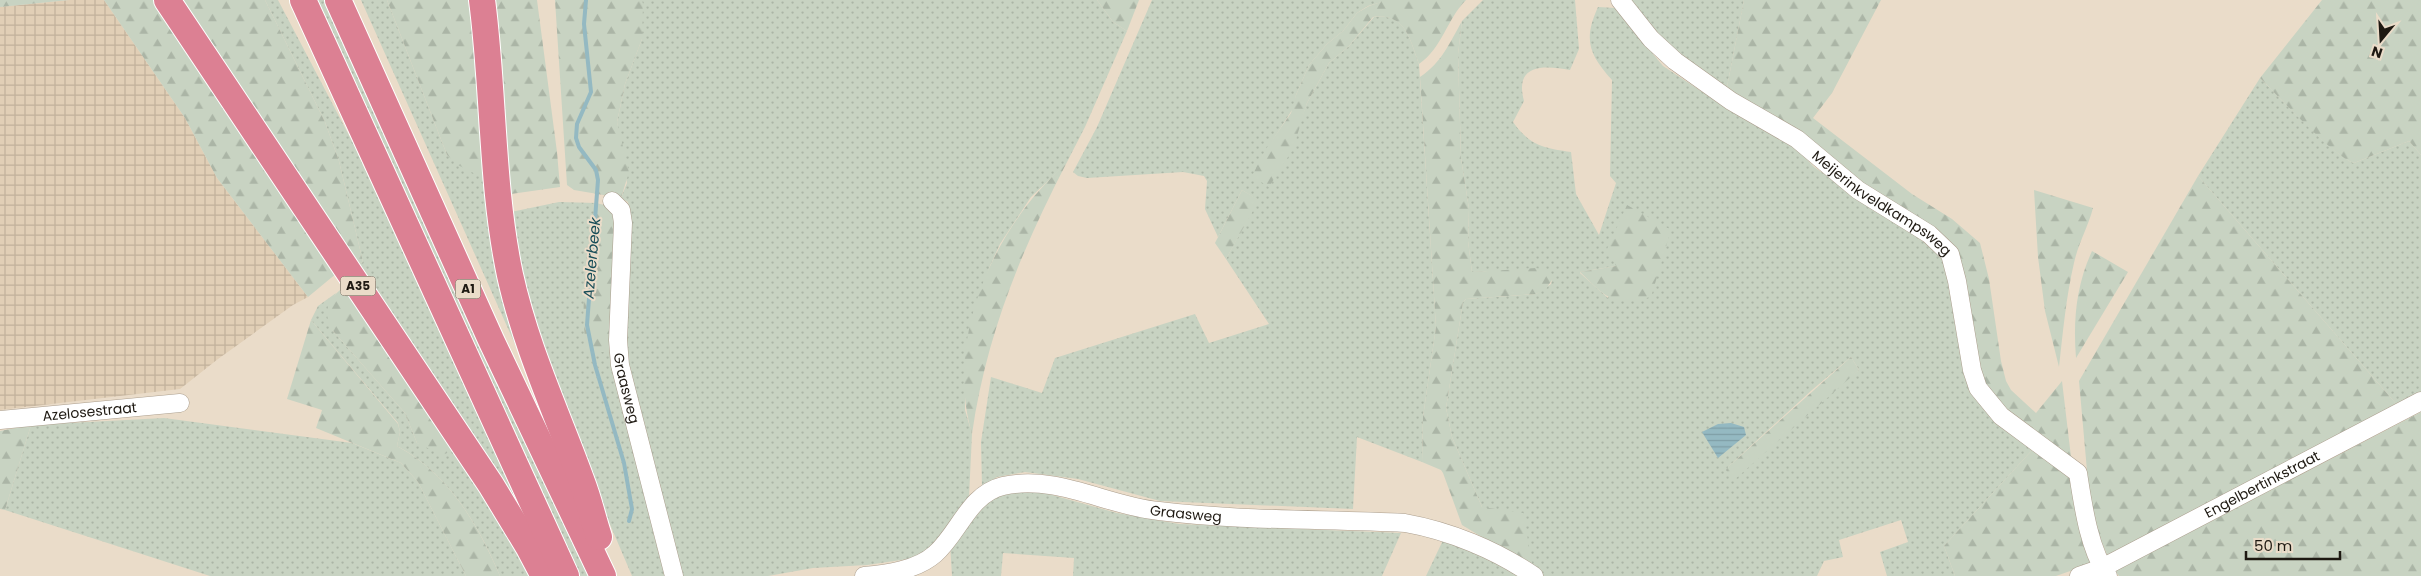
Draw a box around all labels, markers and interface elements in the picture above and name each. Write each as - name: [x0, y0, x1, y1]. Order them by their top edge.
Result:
- north arrow: [2356, 15, 2406, 65]
- text: N: [2369, 41, 2385, 64]
- street label: Meijerinkveldkampsweg: [1808, 146, 1956, 260]
- water label: Azelerbeek: [577, 215, 606, 300]
- road number: A35: [340, 276, 376, 296]
- road number: A1: [456, 280, 480, 298]
- street label: Graasweg: [609, 352, 645, 426]
- street label: Azelosestraat: [42, 397, 138, 426]
- street label: Engelbertinkstraat: [2201, 446, 2323, 523]
- street label: Graasweg: [1149, 500, 1222, 527]
- scale bar: [2246, 528, 2340, 560]
- text: 50 m: [2254, 535, 2292, 556]

